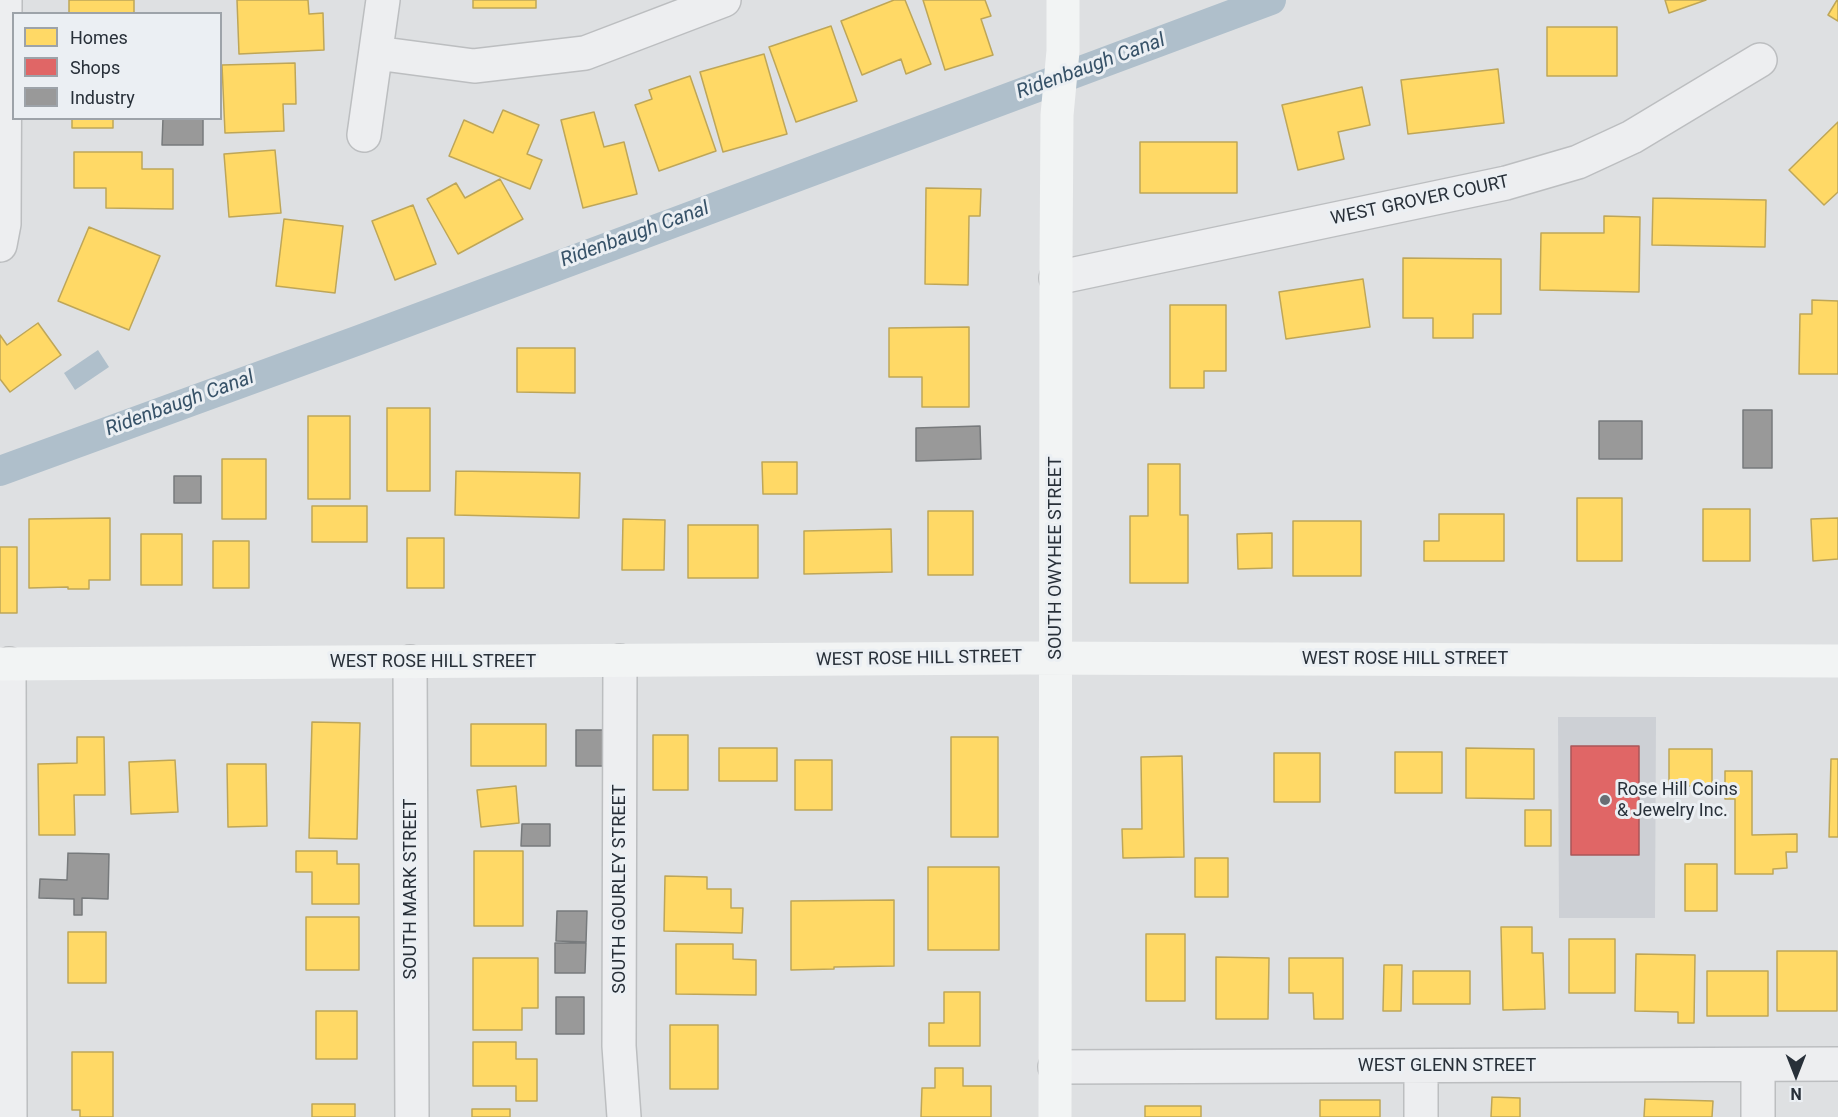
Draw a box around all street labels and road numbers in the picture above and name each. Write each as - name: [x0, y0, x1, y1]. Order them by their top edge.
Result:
- street label: WEST GROVER COURT: [1329, 172, 1511, 230]
- street label: SOUTH OWYHEE STREET: [1045, 456, 1067, 660]
- street label: WEST ROSE HILL STREET: [816, 646, 1022, 672]
- street label: WEST ROSE HILL STREET: [1302, 648, 1508, 670]
- street label: WEST ROSE HILL STREET: [330, 651, 536, 673]
- street label: SOUTH GOURLEY STREET: [609, 784, 631, 994]
- street label: SOUTH MARK STREET: [400, 798, 422, 980]
- street label: WEST GLENN STREET: [1358, 1055, 1536, 1077]

